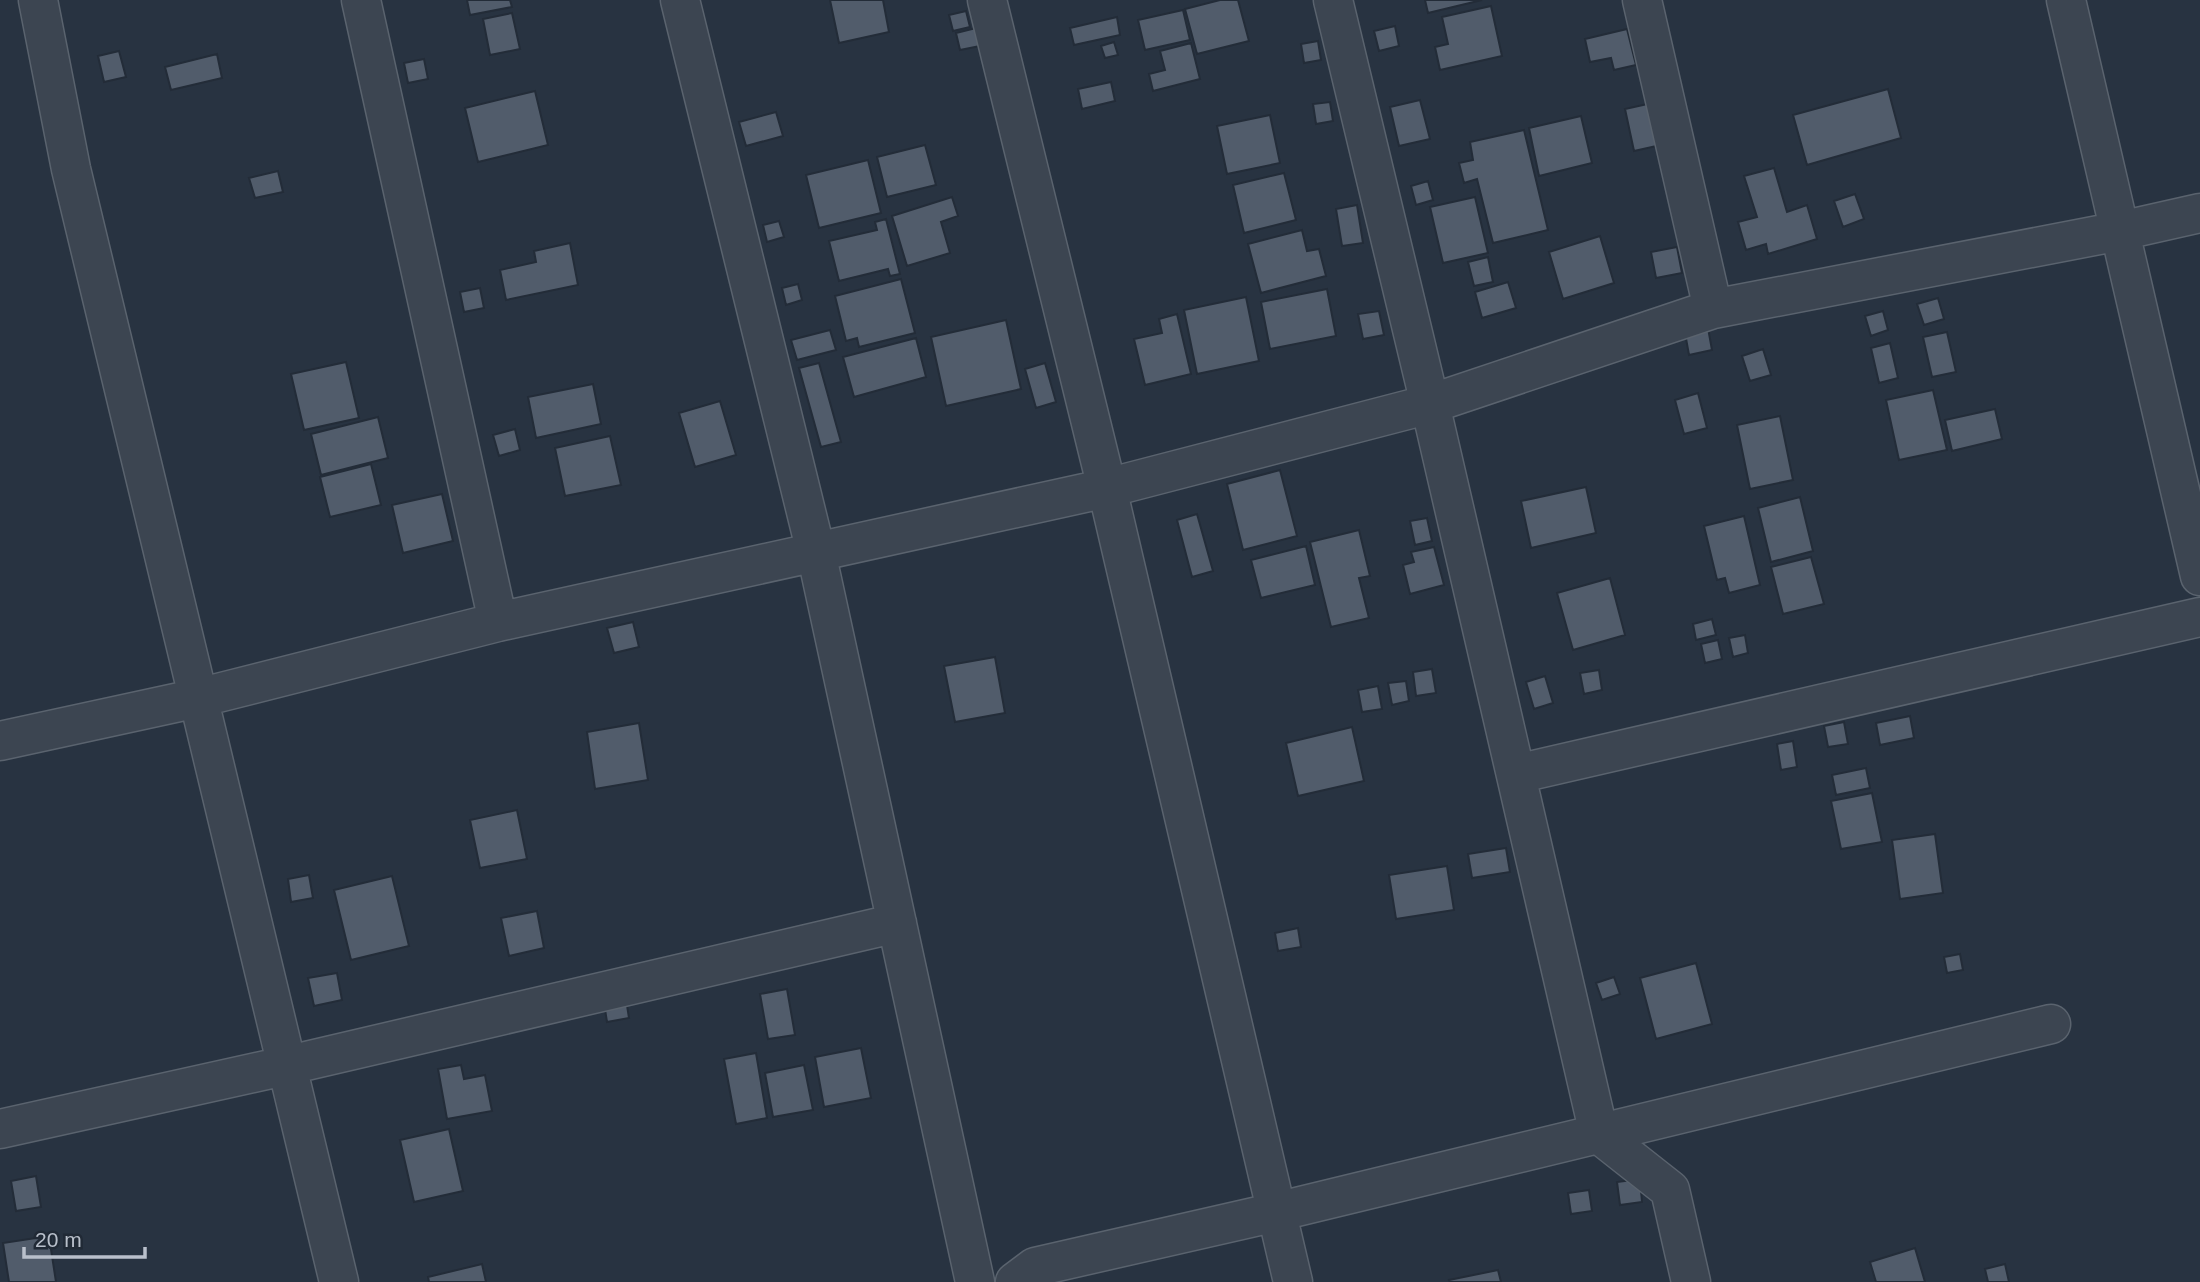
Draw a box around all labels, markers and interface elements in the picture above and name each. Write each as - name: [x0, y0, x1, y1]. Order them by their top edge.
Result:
- scale bar: [24, 1216, 145, 1260]
- text: 20 m: [35, 1228, 82, 1251]

